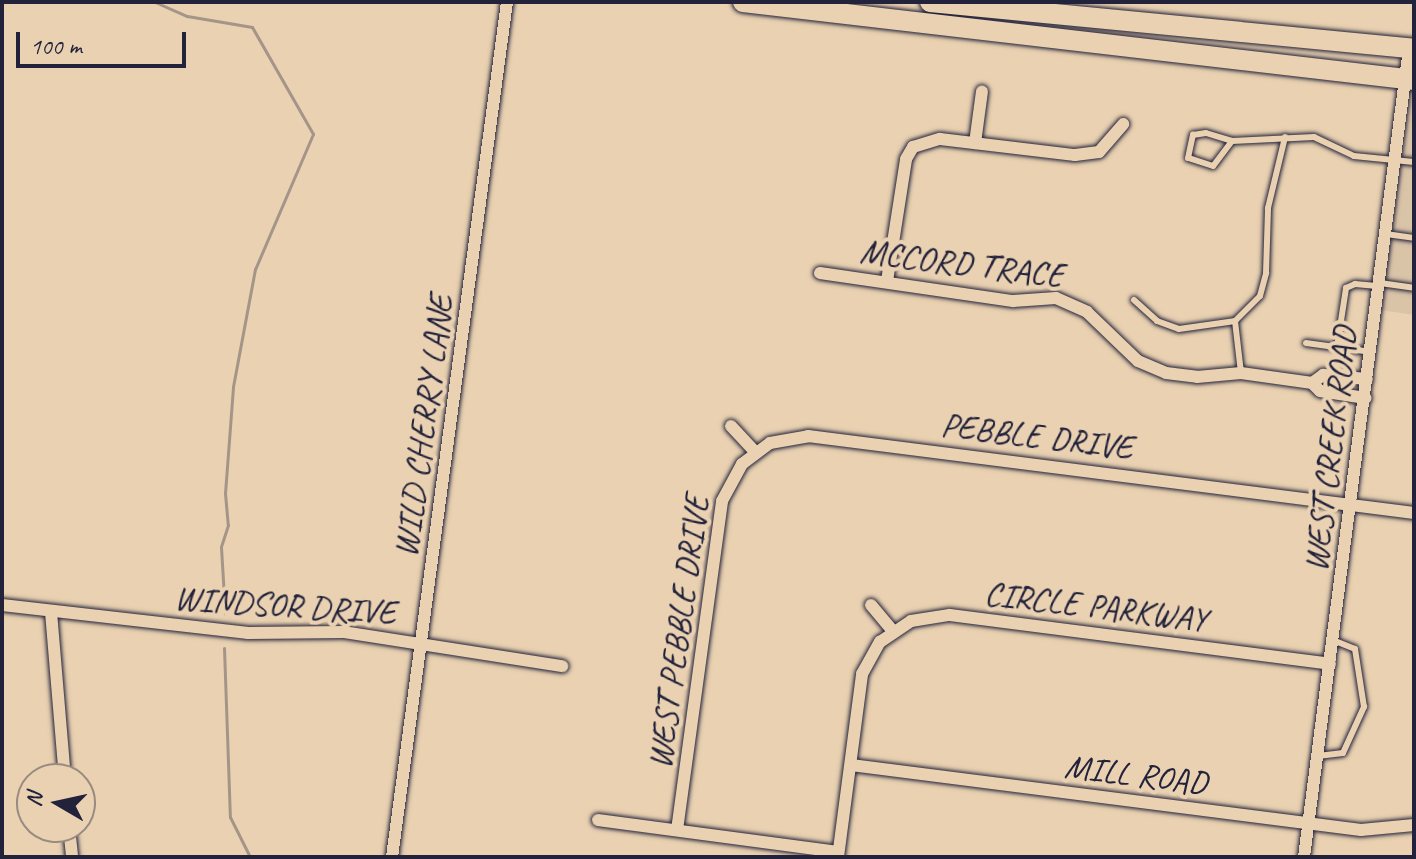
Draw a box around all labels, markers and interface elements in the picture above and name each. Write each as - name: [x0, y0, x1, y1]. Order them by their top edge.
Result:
- scale bar: [20, 16, 190, 66]
- text: 100 m: [30, 31, 82, 61]
- street label: MCCORD TRACE: [859, 230, 1065, 296]
- street label: WILD CHERRY LANE: [385, 293, 461, 559]
- street label: WEST CREEK ROAD: [1295, 324, 1365, 574]
- street label: PEBBLE DRIVE: [939, 404, 1135, 468]
- street label: WEST PEBBLE DRIVE: [639, 493, 717, 771]
- street label: CIRCLE PARKWAY: [982, 572, 1210, 640]
- street label: WINDSOR DRIVE: [174, 577, 396, 633]
- street label: MILL ROAD: [1062, 745, 1210, 803]
- north arrow: [16, 763, 96, 843]
- text: N: [19, 791, 49, 808]

